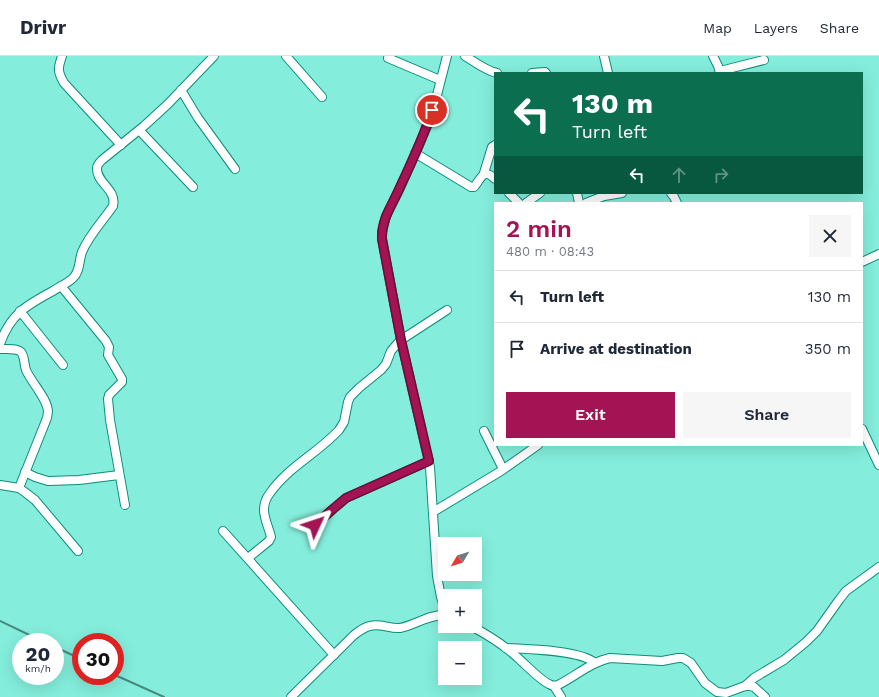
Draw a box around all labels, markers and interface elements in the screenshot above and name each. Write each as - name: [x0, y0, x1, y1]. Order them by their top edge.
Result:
- text: Drivr: [20, 16, 66, 39]
- text: Map: [703, 20, 732, 36]
- text: Layers: [754, 20, 798, 36]
- text: Share: [820, 20, 859, 36]
- text: 130 m: [572, 87, 653, 120]
- icon: left: [506, 88, 558, 140]
- pin: [415, 93, 449, 127]
- icon: arrive: [421, 99, 443, 121]
- text: Turn left: [572, 121, 647, 142]
- icon: left: [626, 164, 648, 186]
- icon: ahead: [668, 164, 690, 186]
- icon: right: [710, 164, 732, 186]
- text: 2 min: [506, 215, 572, 243]
- button: close: [809, 215, 851, 257]
- text: 480 m · 08:43: [506, 244, 594, 259]
- icon: left: [506, 286, 528, 308]
- text: Turn left: [540, 288, 604, 306]
- text: 130 m: [808, 288, 851, 306]
- icon: arrive: [506, 338, 528, 360]
- text: Arrive at destination: [540, 340, 692, 358]
- text: 350 m: [805, 340, 851, 358]
- button: Exit: [506, 392, 675, 438]
- button: Share: [683, 392, 851, 438]
- position arrow: [294, 504, 336, 546]
- north arrow: [438, 537, 482, 581]
- map controls: [438, 537, 482, 685]
- button: +: [438, 589, 482, 633]
- speed limit sign: 30: [72, 633, 124, 685]
- button: −: [438, 641, 482, 685]
- text: 20: [26, 642, 50, 666]
- text: km/h: [25, 663, 51, 674]

